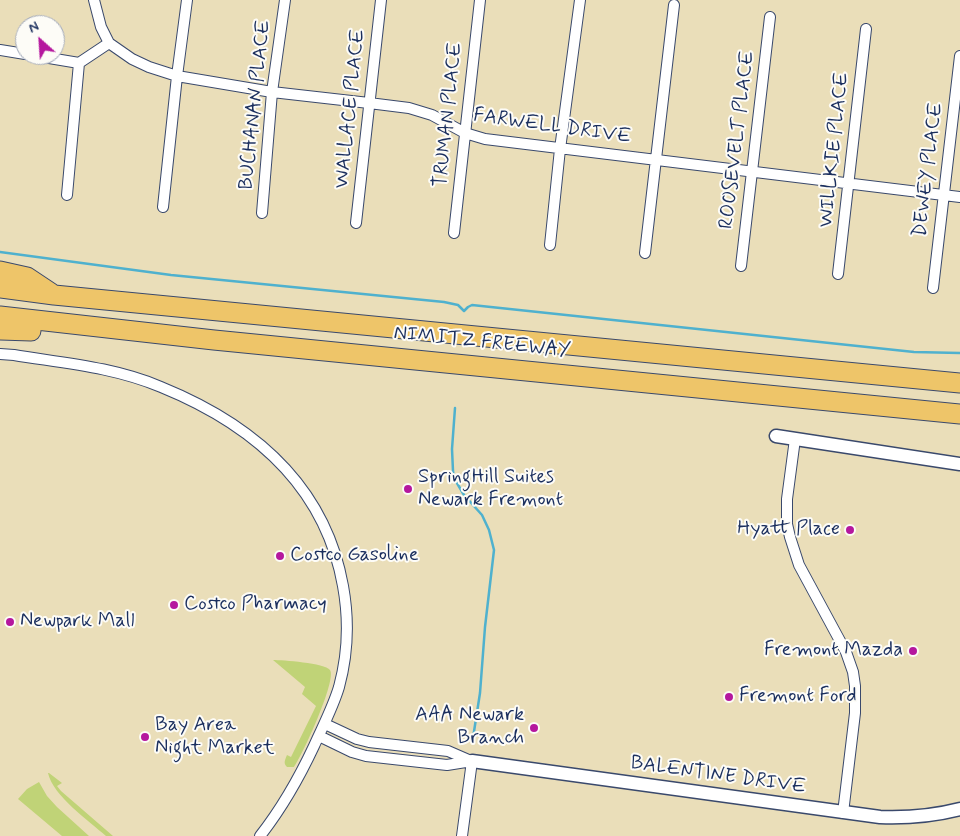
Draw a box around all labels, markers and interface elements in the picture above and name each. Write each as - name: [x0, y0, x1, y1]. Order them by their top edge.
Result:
- north arrow: [15, 15, 65, 65]
- text: N: [26, 17, 42, 38]
- street label: BUCHANAN PLACE: [235, 19, 277, 191]
- street label: WALLACE PLACE: [331, 28, 371, 190]
- street label: TRUMAN PLACE: [429, 42, 469, 188]
- street label: ROOSEVELT PLACE: [715, 50, 761, 230]
- street label: WILLKIE PLACE: [815, 71, 855, 229]
- street label: DEWEY PLACE: [909, 101, 949, 239]
- street label: FARWELL DRIVE: [472, 104, 632, 150]
- street label: NIMITZ FREEWAY: [392, 322, 572, 364]
- place label: SpringHill Suites Newark Fremont: [418, 466, 563, 513]
- marker: SpringHill Suites Newark Fremont: [402, 483, 414, 495]
- place label: Hyatt Place: [737, 518, 840, 542]
- marker: Hyatt Place: [844, 524, 856, 536]
- place label: Costco Gasoline: [290, 544, 418, 568]
- marker: Costco Gasoline: [274, 550, 286, 562]
- place label: Costco Pharmacy: [184, 593, 327, 617]
- marker: Costco Pharmacy: [168, 599, 180, 611]
- place label: Newpark Mall: [20, 610, 134, 634]
- marker: Newpark Mall: [4, 616, 16, 628]
- place label: Fremont Mazda: [764, 639, 903, 663]
- marker: Fremont Mazda: [907, 645, 919, 657]
- place label: Fremont Ford: [739, 685, 857, 709]
- marker: Fremont Ford: [723, 691, 735, 703]
- place label: AAA Newark Branch: [415, 704, 524, 751]
- place label: Bay Area Night Market: [155, 714, 275, 761]
- marker: AAA Newark Branch: [528, 722, 540, 734]
- marker: Bay Area Night Market: [139, 731, 151, 743]
- street label: BALENTINE DRIVE: [629, 752, 807, 800]

